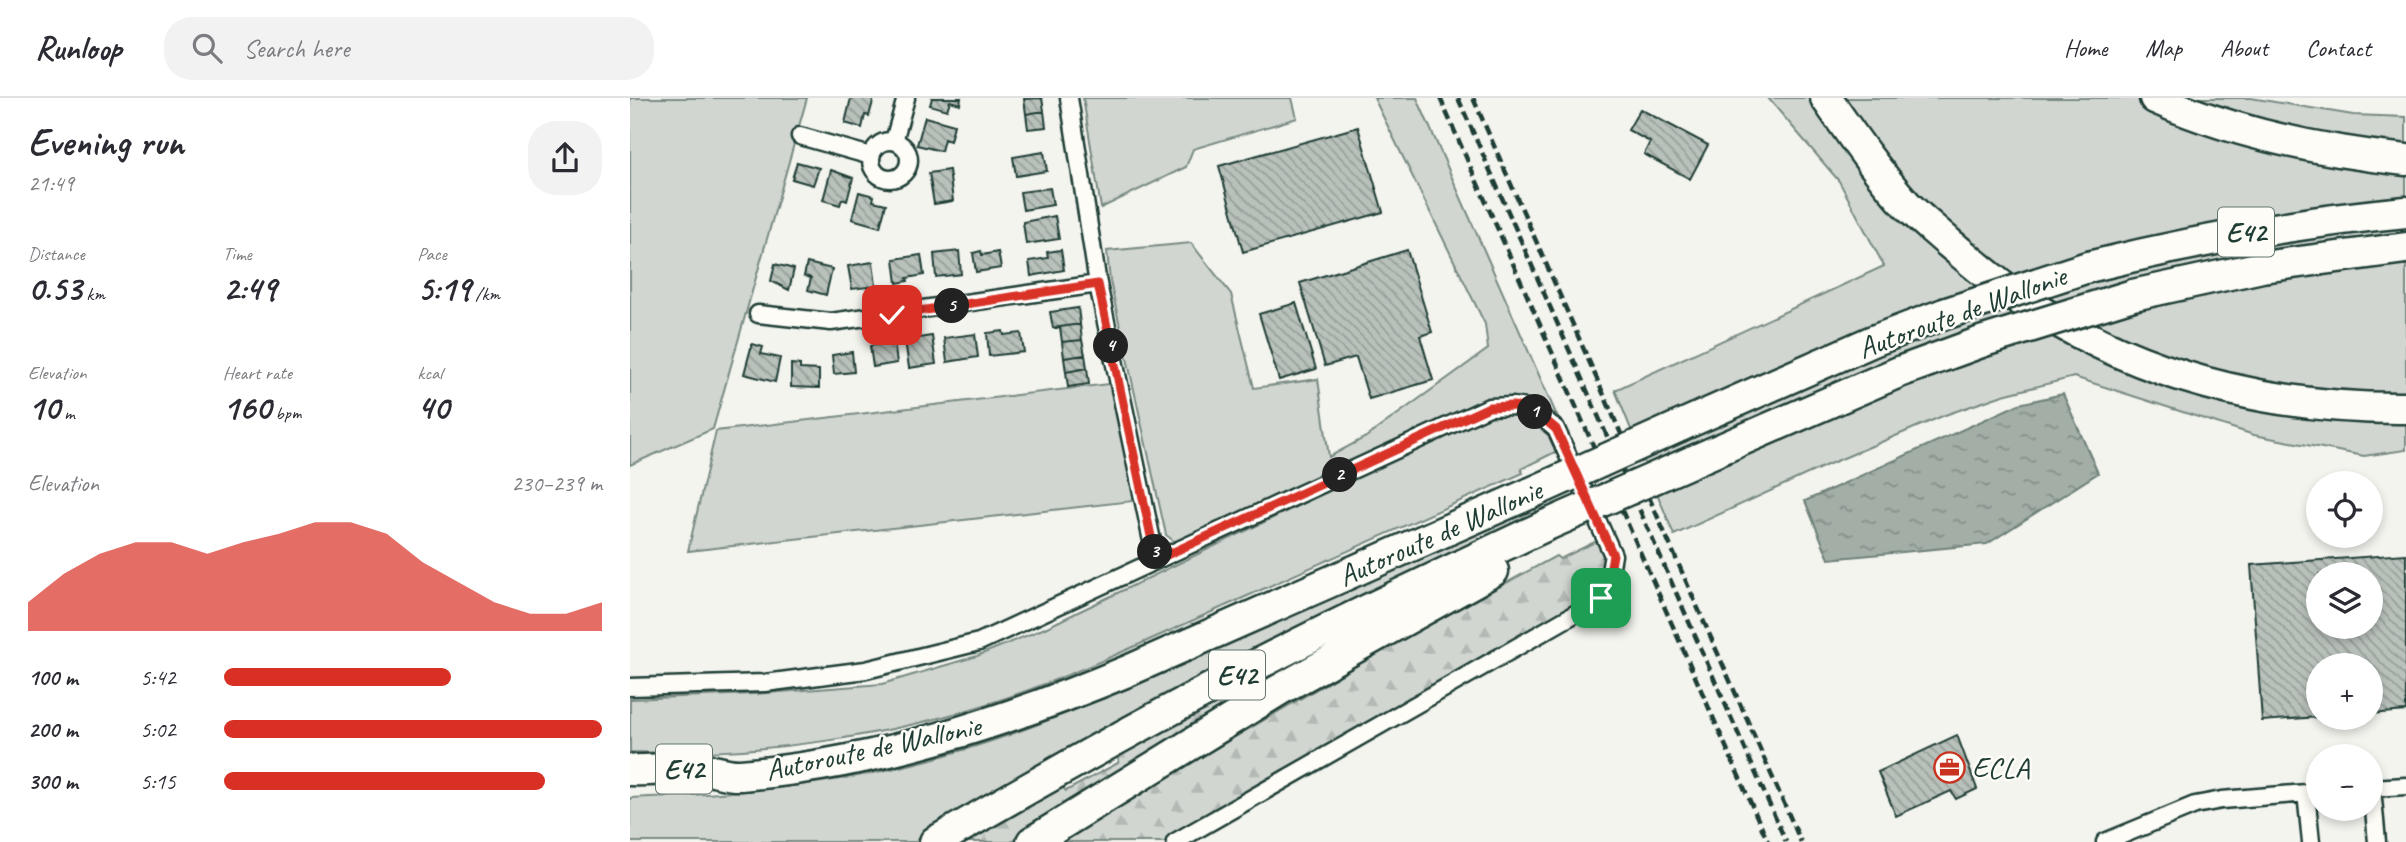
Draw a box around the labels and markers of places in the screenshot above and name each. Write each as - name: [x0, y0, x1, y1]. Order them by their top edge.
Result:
- pin: [862, 285, 922, 345]
- pin: 5: [934, 288, 970, 324]
- pin: 4: [1093, 328, 1128, 364]
- pin: 1: [1518, 394, 1552, 430]
- pin: 2: [1322, 458, 1358, 492]
- pin: 3: [1138, 534, 1172, 570]
- pin: [1571, 568, 1631, 628]
- place label: ECLA: [1972, 748, 2030, 786]
- office icon: ECLA: [1932, 750, 1966, 784]

